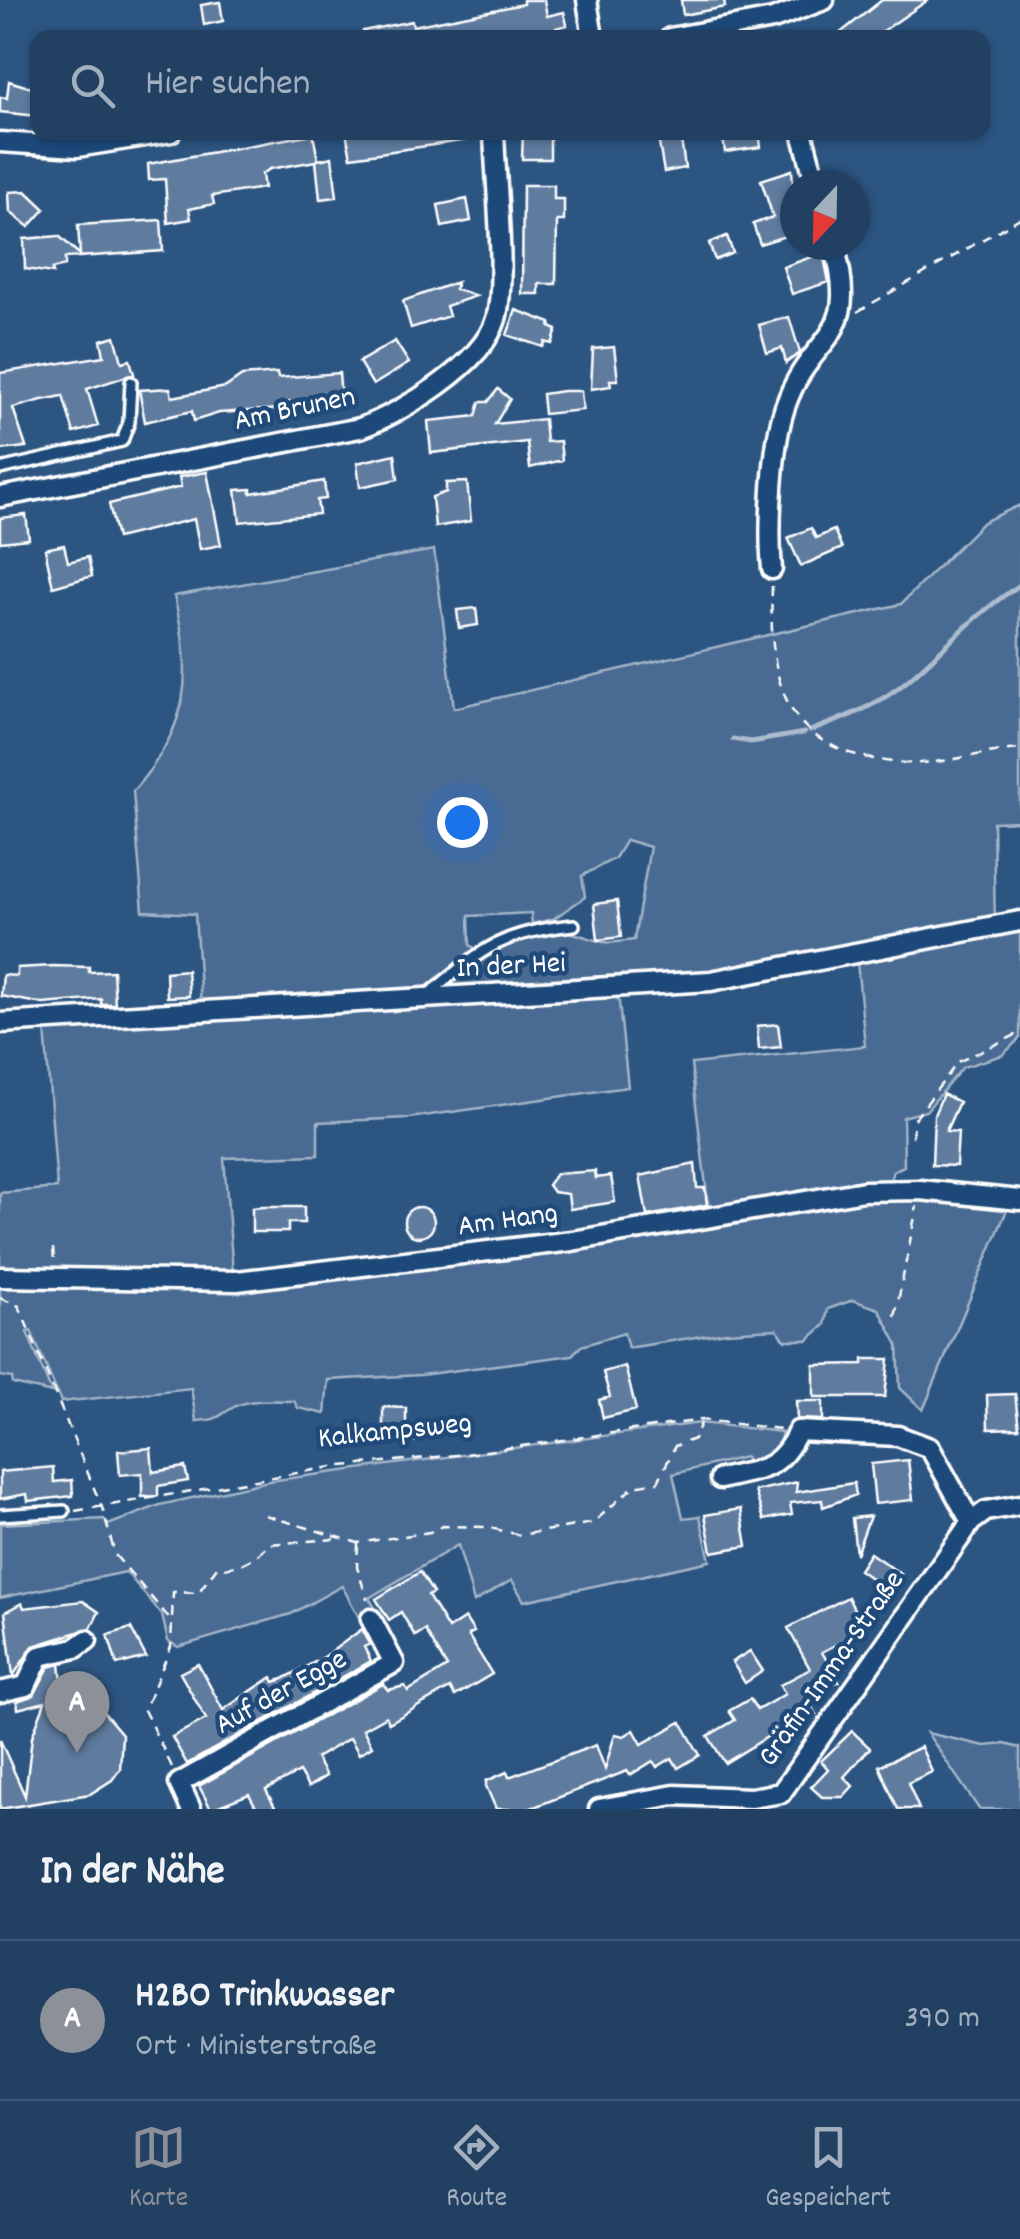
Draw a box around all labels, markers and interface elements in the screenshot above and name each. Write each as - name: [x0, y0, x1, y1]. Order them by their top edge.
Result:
- search box: [30, 30, 990, 140]
- icon: search: [65, 58, 120, 113]
- text: Hier suchen: [145, 58, 310, 113]
- north arrow: [780, 170, 870, 260]
- street label: Am Brunen: [230, 377, 360, 445]
- your location: [437, 797, 488, 848]
- street label: In der Hei: [455, 944, 567, 992]
- street label: Am Hang: [455, 1194, 561, 1250]
- street label: Kalkampsweg: [316, 1404, 474, 1462]
- street label: Gräfin-Imma-Straße: [749, 1563, 917, 1777]
- street label: Auf der Egge: [208, 1640, 356, 1748]
- pin: A: [44, 1670, 110, 1753]
- text: In der Nähe: [40, 1844, 225, 1904]
- text: H2BO Trinkwasser: [135, 1970, 394, 2025]
- text: A: [64, 1997, 81, 2043]
- text: 390 m: [904, 1997, 980, 2043]
- text: Ort · Ministerstraße: [135, 2025, 377, 2071]
- tab: Karte: [129, 2120, 188, 2220]
- tab: Route: [446, 2120, 507, 2220]
- tab: Gespeichert: [765, 2120, 891, 2220]

